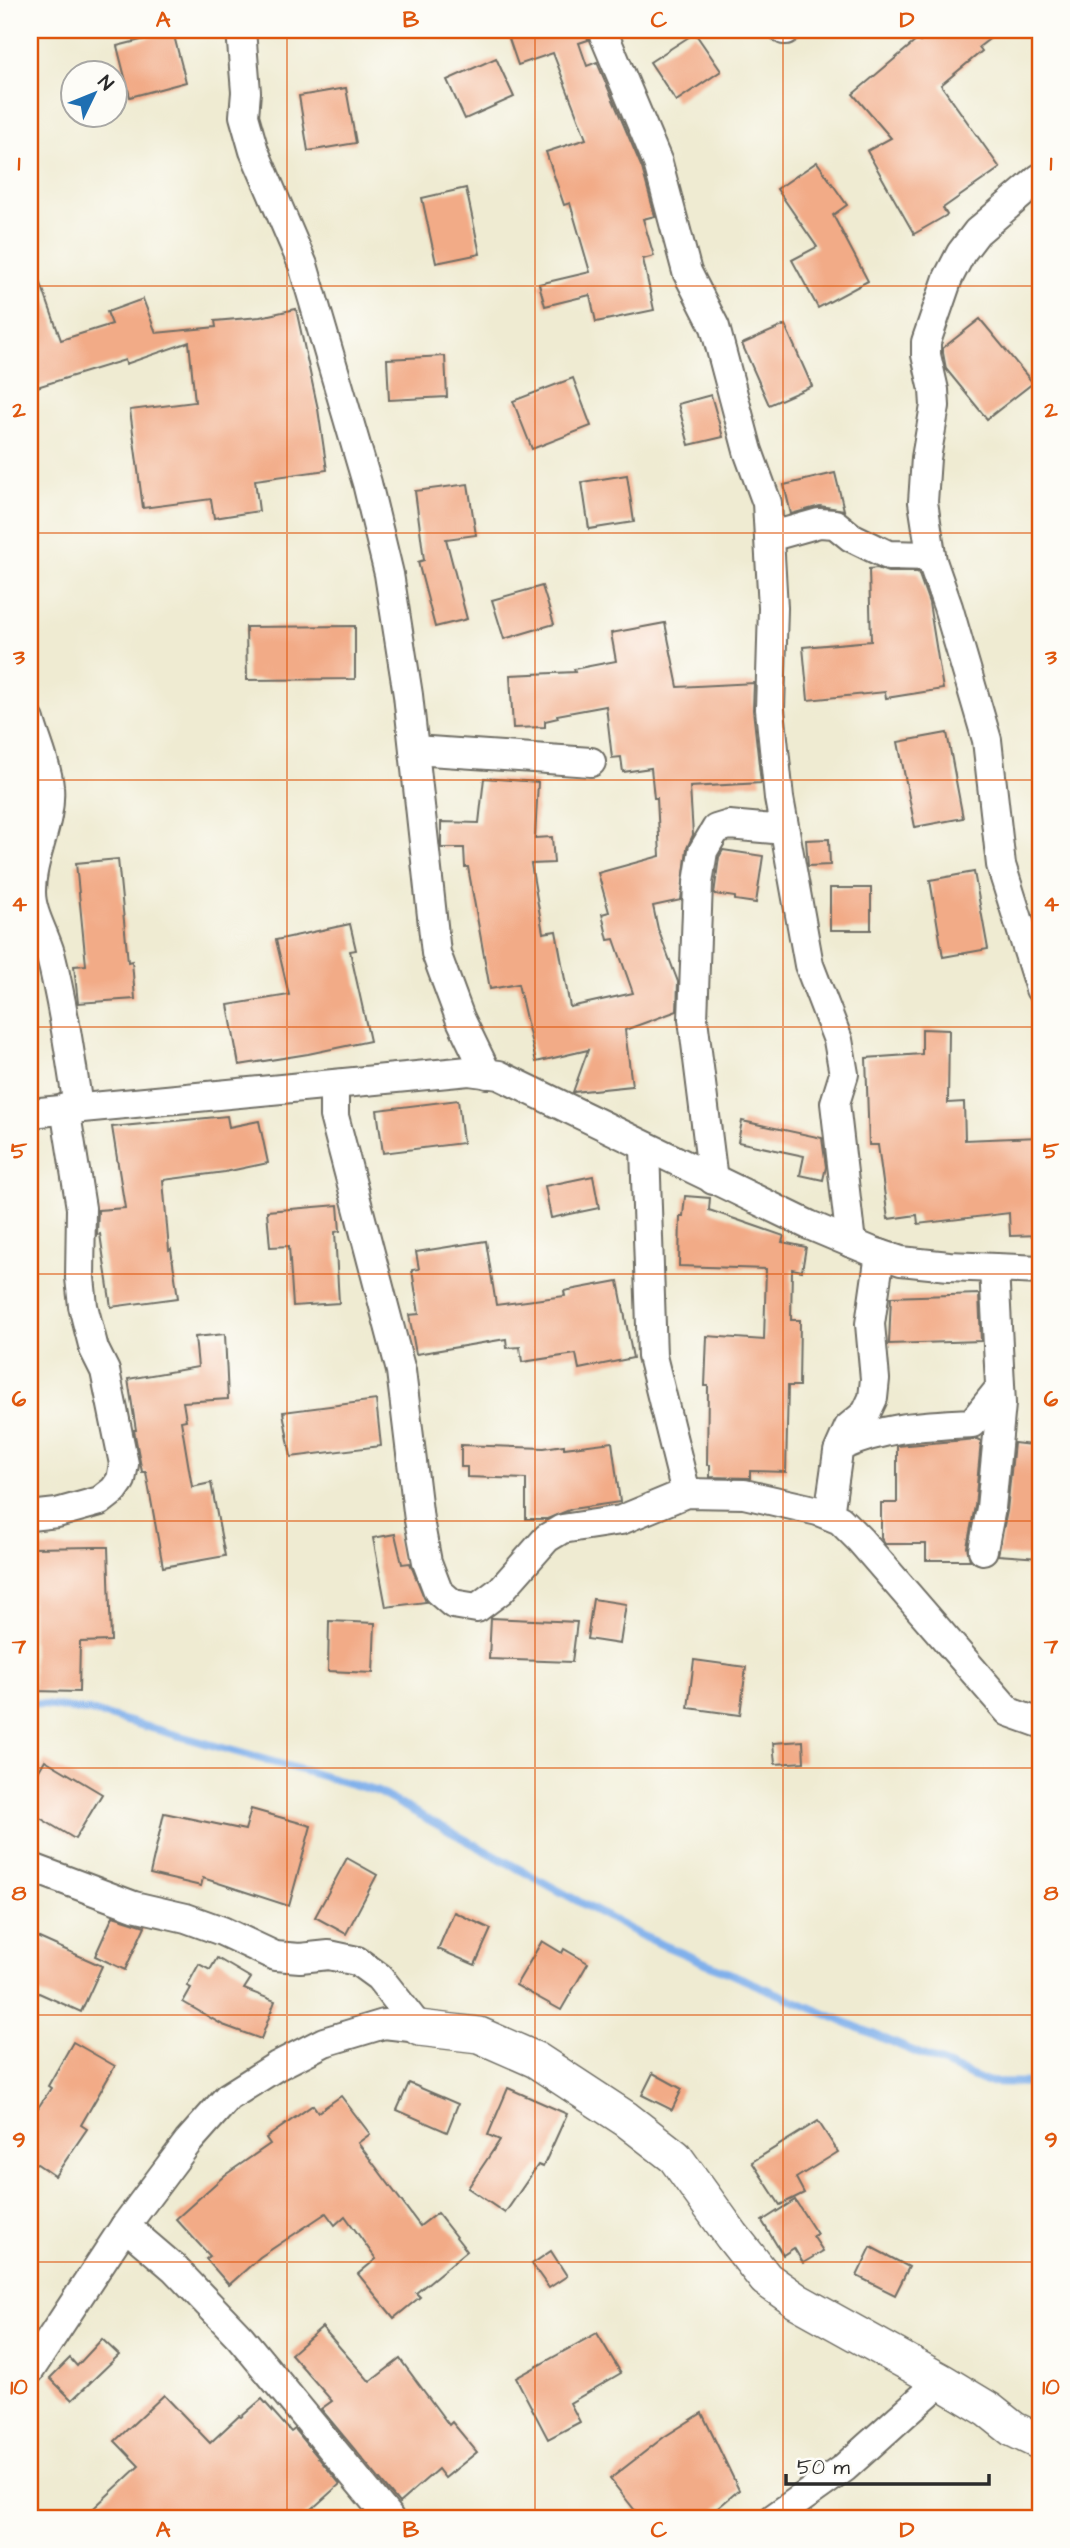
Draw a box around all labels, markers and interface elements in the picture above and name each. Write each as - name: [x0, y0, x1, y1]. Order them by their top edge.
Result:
- text: A: [156, 4, 171, 36]
- text: B: [403, 4, 420, 36]
- text: C: [651, 4, 668, 36]
- text: D: [900, 4, 915, 36]
- north arrow: [60, 60, 130, 130]
- text: N: [91, 70, 119, 97]
- text: 1: [18, 147, 21, 179]
- text: 1: [1050, 147, 1053, 179]
- text: 2: [11, 394, 26, 426]
- text: 2: [1043, 394, 1058, 426]
- text: 3: [12, 641, 25, 673]
- text: 3: [1044, 641, 1057, 673]
- text: 4: [11, 888, 27, 920]
- text: 4: [1043, 888, 1059, 920]
- text: 5: [11, 1135, 28, 1167]
- text: 5: [1043, 1135, 1060, 1167]
- text: 6: [12, 1383, 27, 1415]
- text: 6: [1044, 1383, 1059, 1415]
- text: 7: [11, 1630, 27, 1662]
- text: 7: [1043, 1630, 1059, 1662]
- text: 8: [12, 1877, 27, 1909]
- text: 8: [1044, 1877, 1059, 1909]
- text: 9: [12, 2124, 26, 2156]
- text: 9: [1044, 2124, 1058, 2156]
- text: 10: [10, 2371, 28, 2403]
- text: 10: [1042, 2371, 1060, 2403]
- scale bar: [786, 2443, 990, 2487]
- text: 50 m: [797, 2453, 851, 2482]
- text: A: [156, 2514, 171, 2546]
- text: B: [403, 2514, 420, 2546]
- text: C: [651, 2514, 668, 2546]
- text: D: [900, 2514, 915, 2546]

